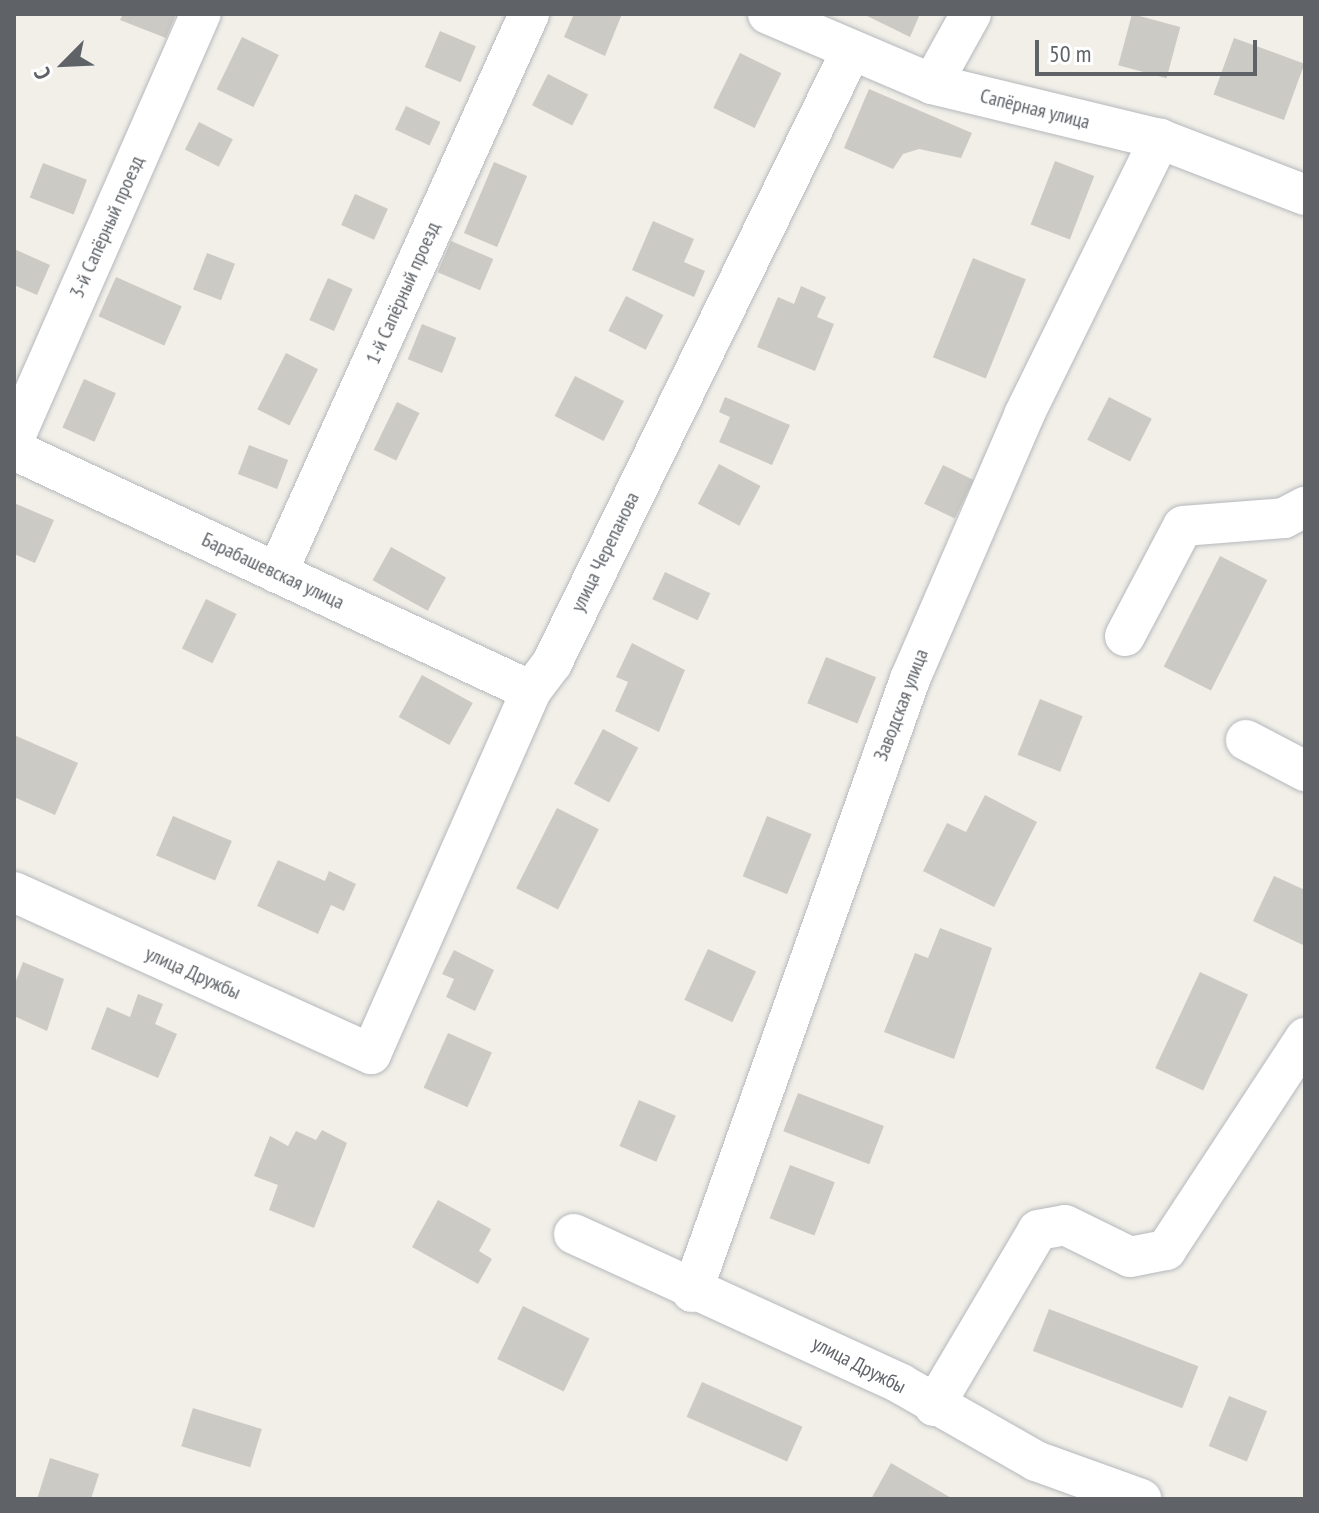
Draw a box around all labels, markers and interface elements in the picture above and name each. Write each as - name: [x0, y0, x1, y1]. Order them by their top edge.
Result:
- north arrow: [24, 24, 104, 104]
- scale bar: [1039, 24, 1261, 74]
- text: 50 m: [1049, 38, 1091, 69]
- text: С: [27, 63, 57, 84]
- street label: Сапёрная улица: [978, 84, 1092, 134]
- street label: 3-й Сапёрный проезд: [65, 152, 149, 302]
- street label: 1-й Сапёрный проезд: [361, 218, 445, 368]
- street label: улица Черепанова: [566, 488, 644, 616]
- street label: Барабашевская улица: [198, 528, 348, 614]
- street label: Заводская улица: [869, 646, 933, 764]
- street label: улица Дружбы: [141, 941, 245, 1005]
- street label: улица Дружбы: [808, 1331, 910, 1399]

